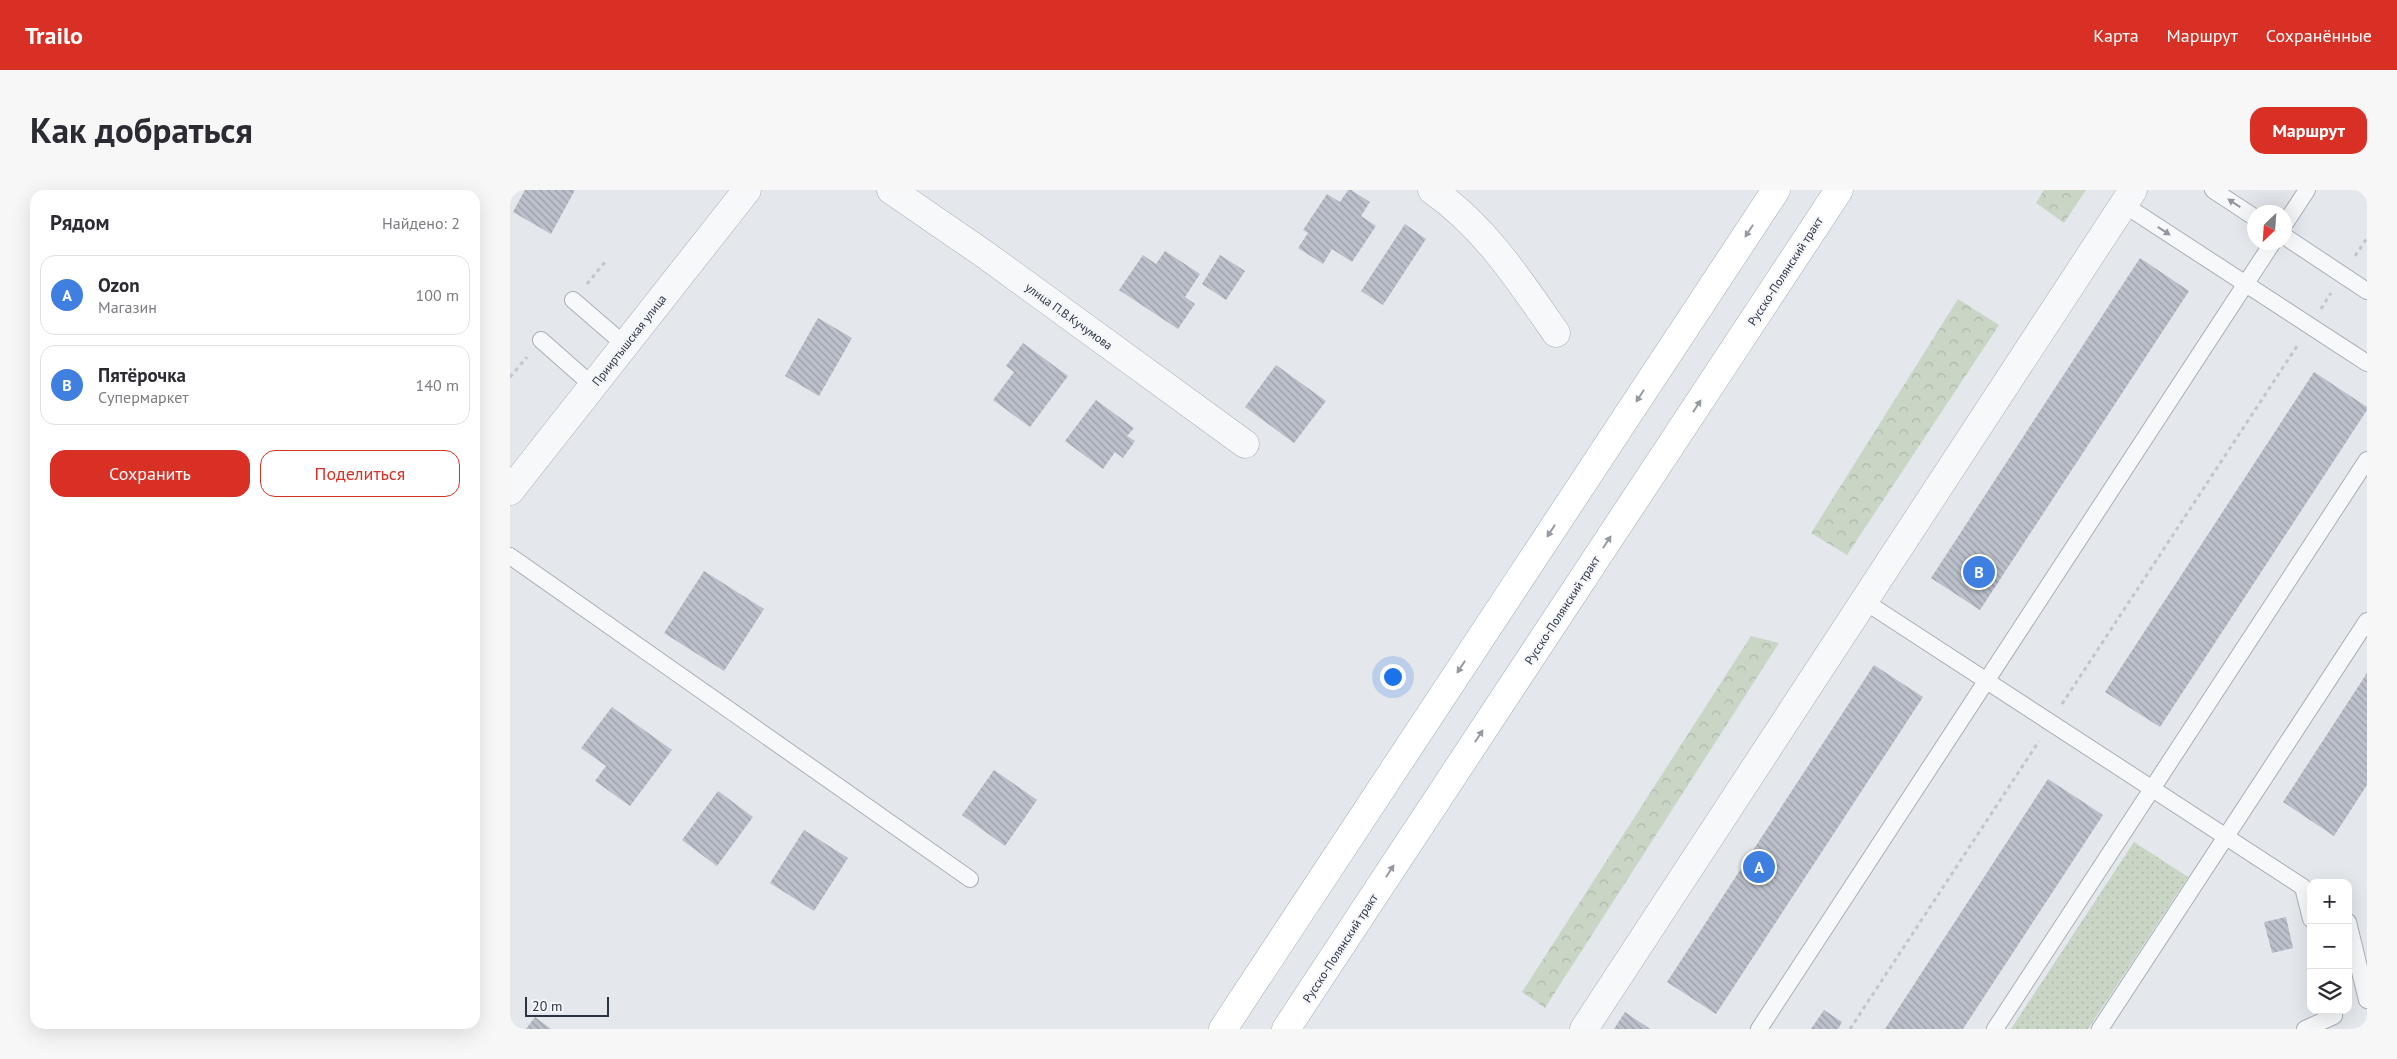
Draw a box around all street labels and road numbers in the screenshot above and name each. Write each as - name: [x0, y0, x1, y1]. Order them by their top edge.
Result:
- street label: Русско-Полянский тракт: [1744, 214, 1826, 328]
- street label: улица П.В.Кучумова: [1022, 279, 1116, 353]
- street label: Прииртышская улица: [589, 291, 669, 389]
- street label: Русско-Полянский тракт: [1521, 553, 1603, 667]
- street label: Русско-Полянский тракт: [1299, 891, 1381, 1005]

